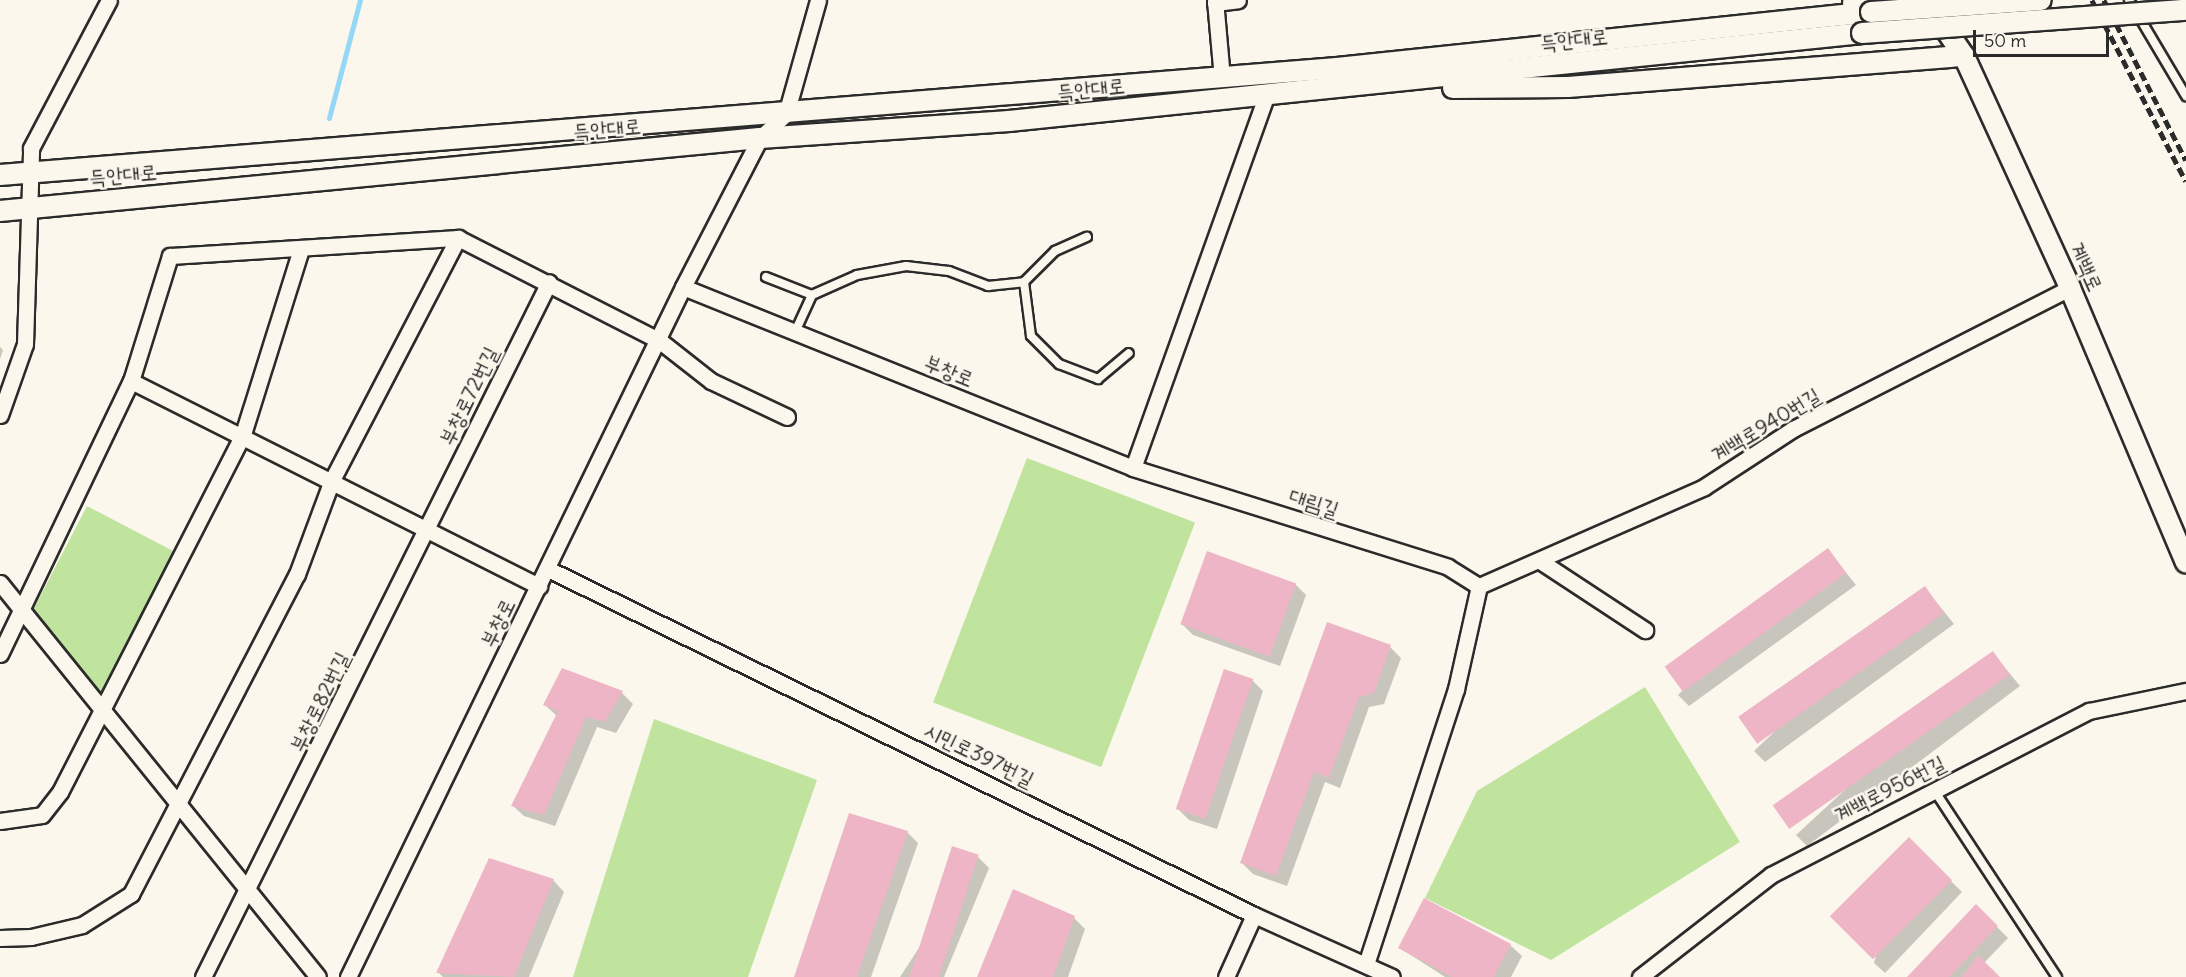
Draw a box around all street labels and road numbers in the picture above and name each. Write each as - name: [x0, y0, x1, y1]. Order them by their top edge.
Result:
- street label: 득안대로: [1539, 24, 1609, 56]
- street label: 득안대로: [1056, 73, 1126, 105]
- street label: 득안대로: [572, 114, 642, 144]
- street label: 득안대로: [88, 160, 158, 190]
- street label: 계백로: [2064, 239, 2108, 295]
- street label: 부창로72번길: [434, 343, 504, 449]
- street label: 부창로: [921, 350, 977, 392]
- street label: 계백로940번길: [1707, 383, 1825, 467]
- street label: 대림길: [1286, 483, 1342, 523]
- street label: 부창로: [476, 595, 520, 651]
- street label: 부창로82번길: [285, 648, 355, 756]
- street label: 시민로397번길: [920, 718, 1038, 792]
- street label: 계백로956번길: [1830, 750, 1950, 828]

